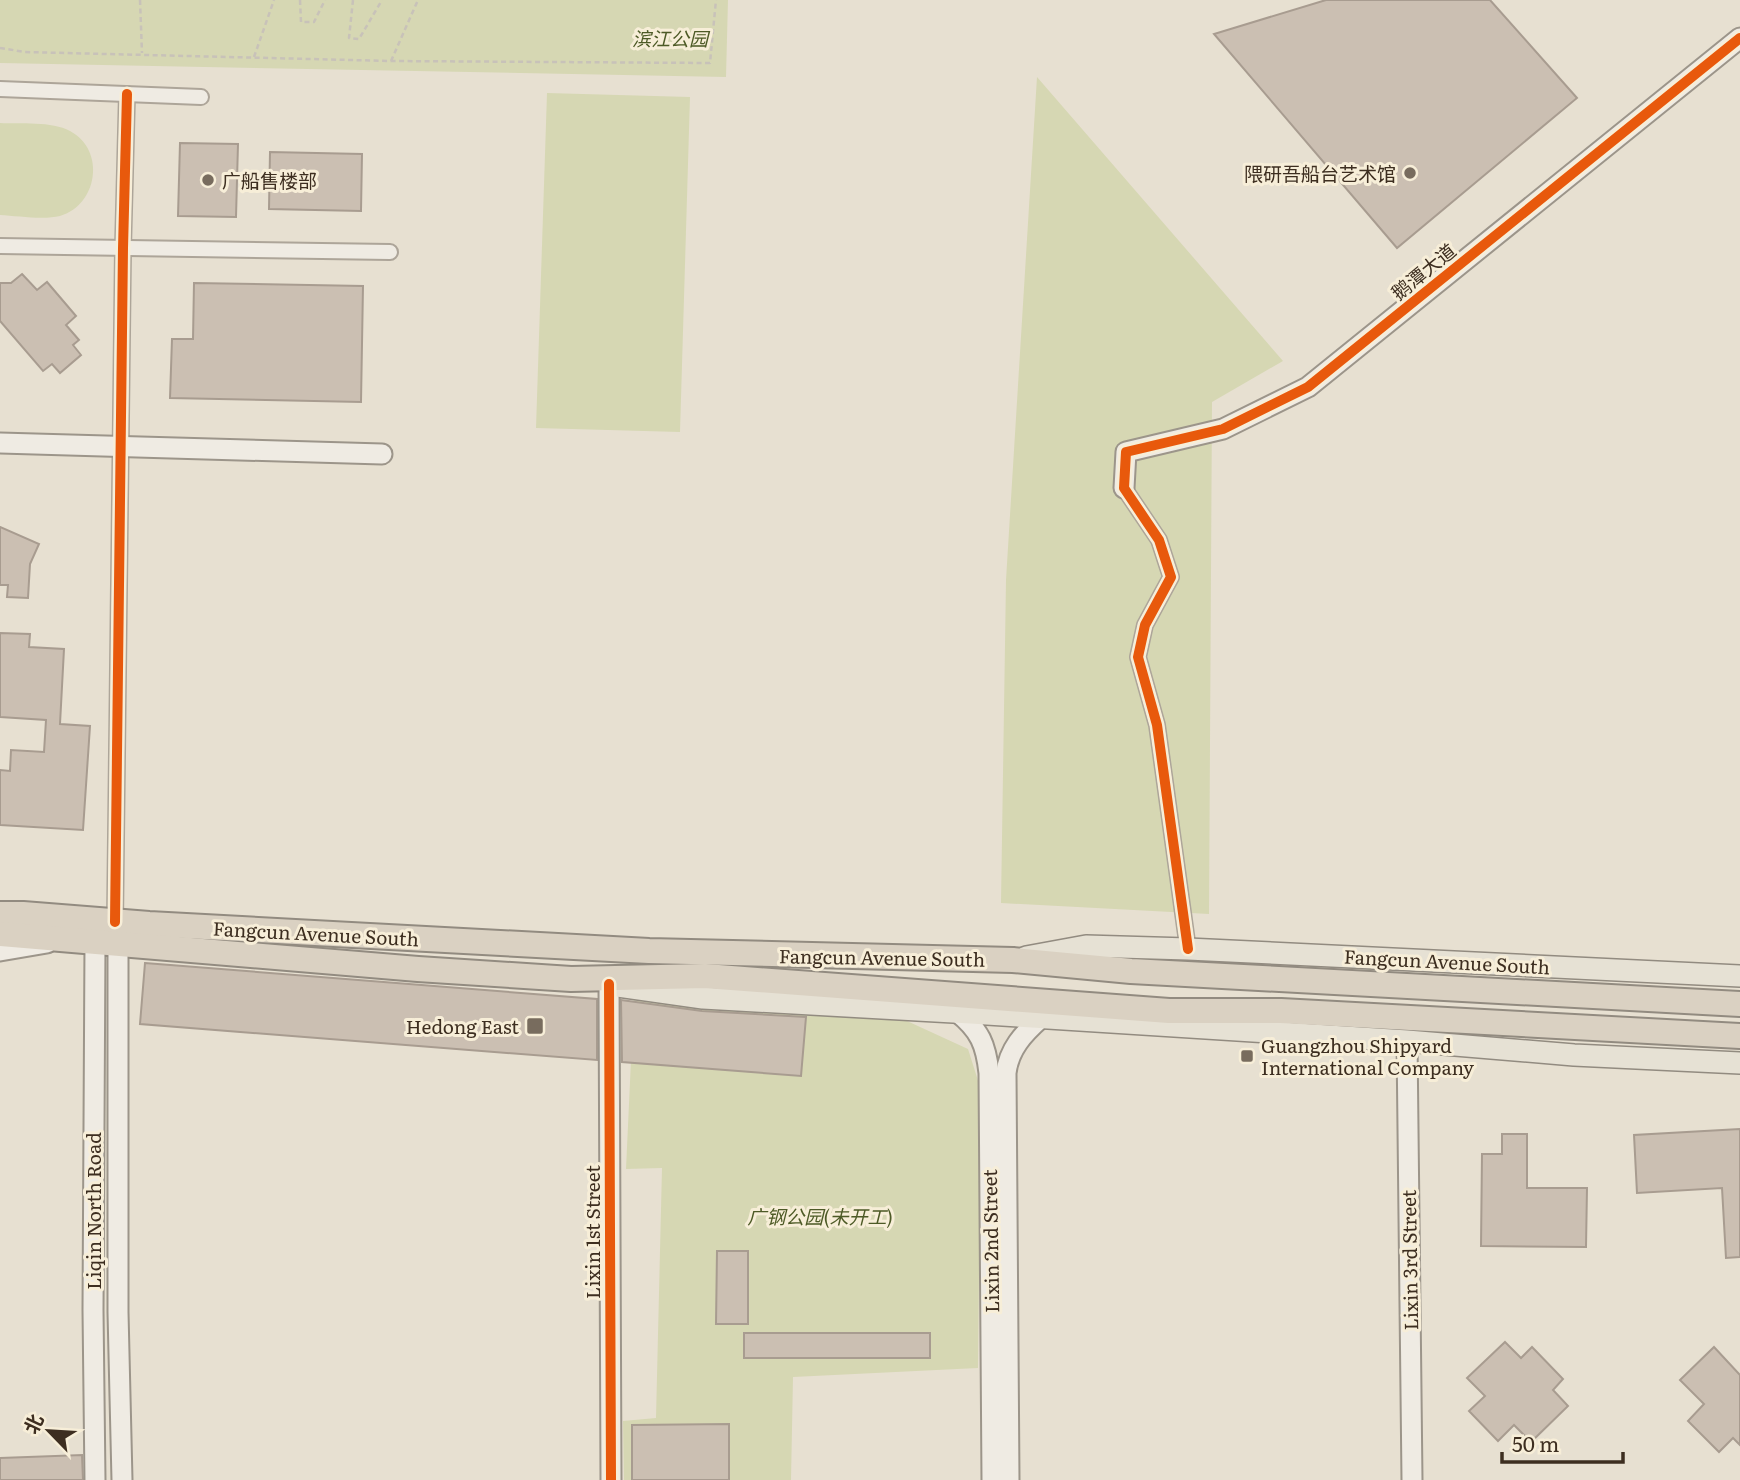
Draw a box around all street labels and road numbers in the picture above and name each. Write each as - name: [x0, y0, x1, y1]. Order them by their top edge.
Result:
- street label: 鹅潭大道: [1385, 236, 1461, 306]
- street label: Fangcun Avenue South: [212, 914, 420, 952]
- street label: Fangcun Avenue South: [779, 941, 985, 973]
- street label: Fangcun Avenue South: [1343, 942, 1551, 980]
- street label: Liqin North Road: [79, 1132, 107, 1290]
- street label: Lixin 1st Street: [578, 1165, 606, 1299]
- street label: Lixin 2nd Street: [975, 1169, 1005, 1313]
- street label: Lixin 3rd Street: [1394, 1189, 1424, 1331]

